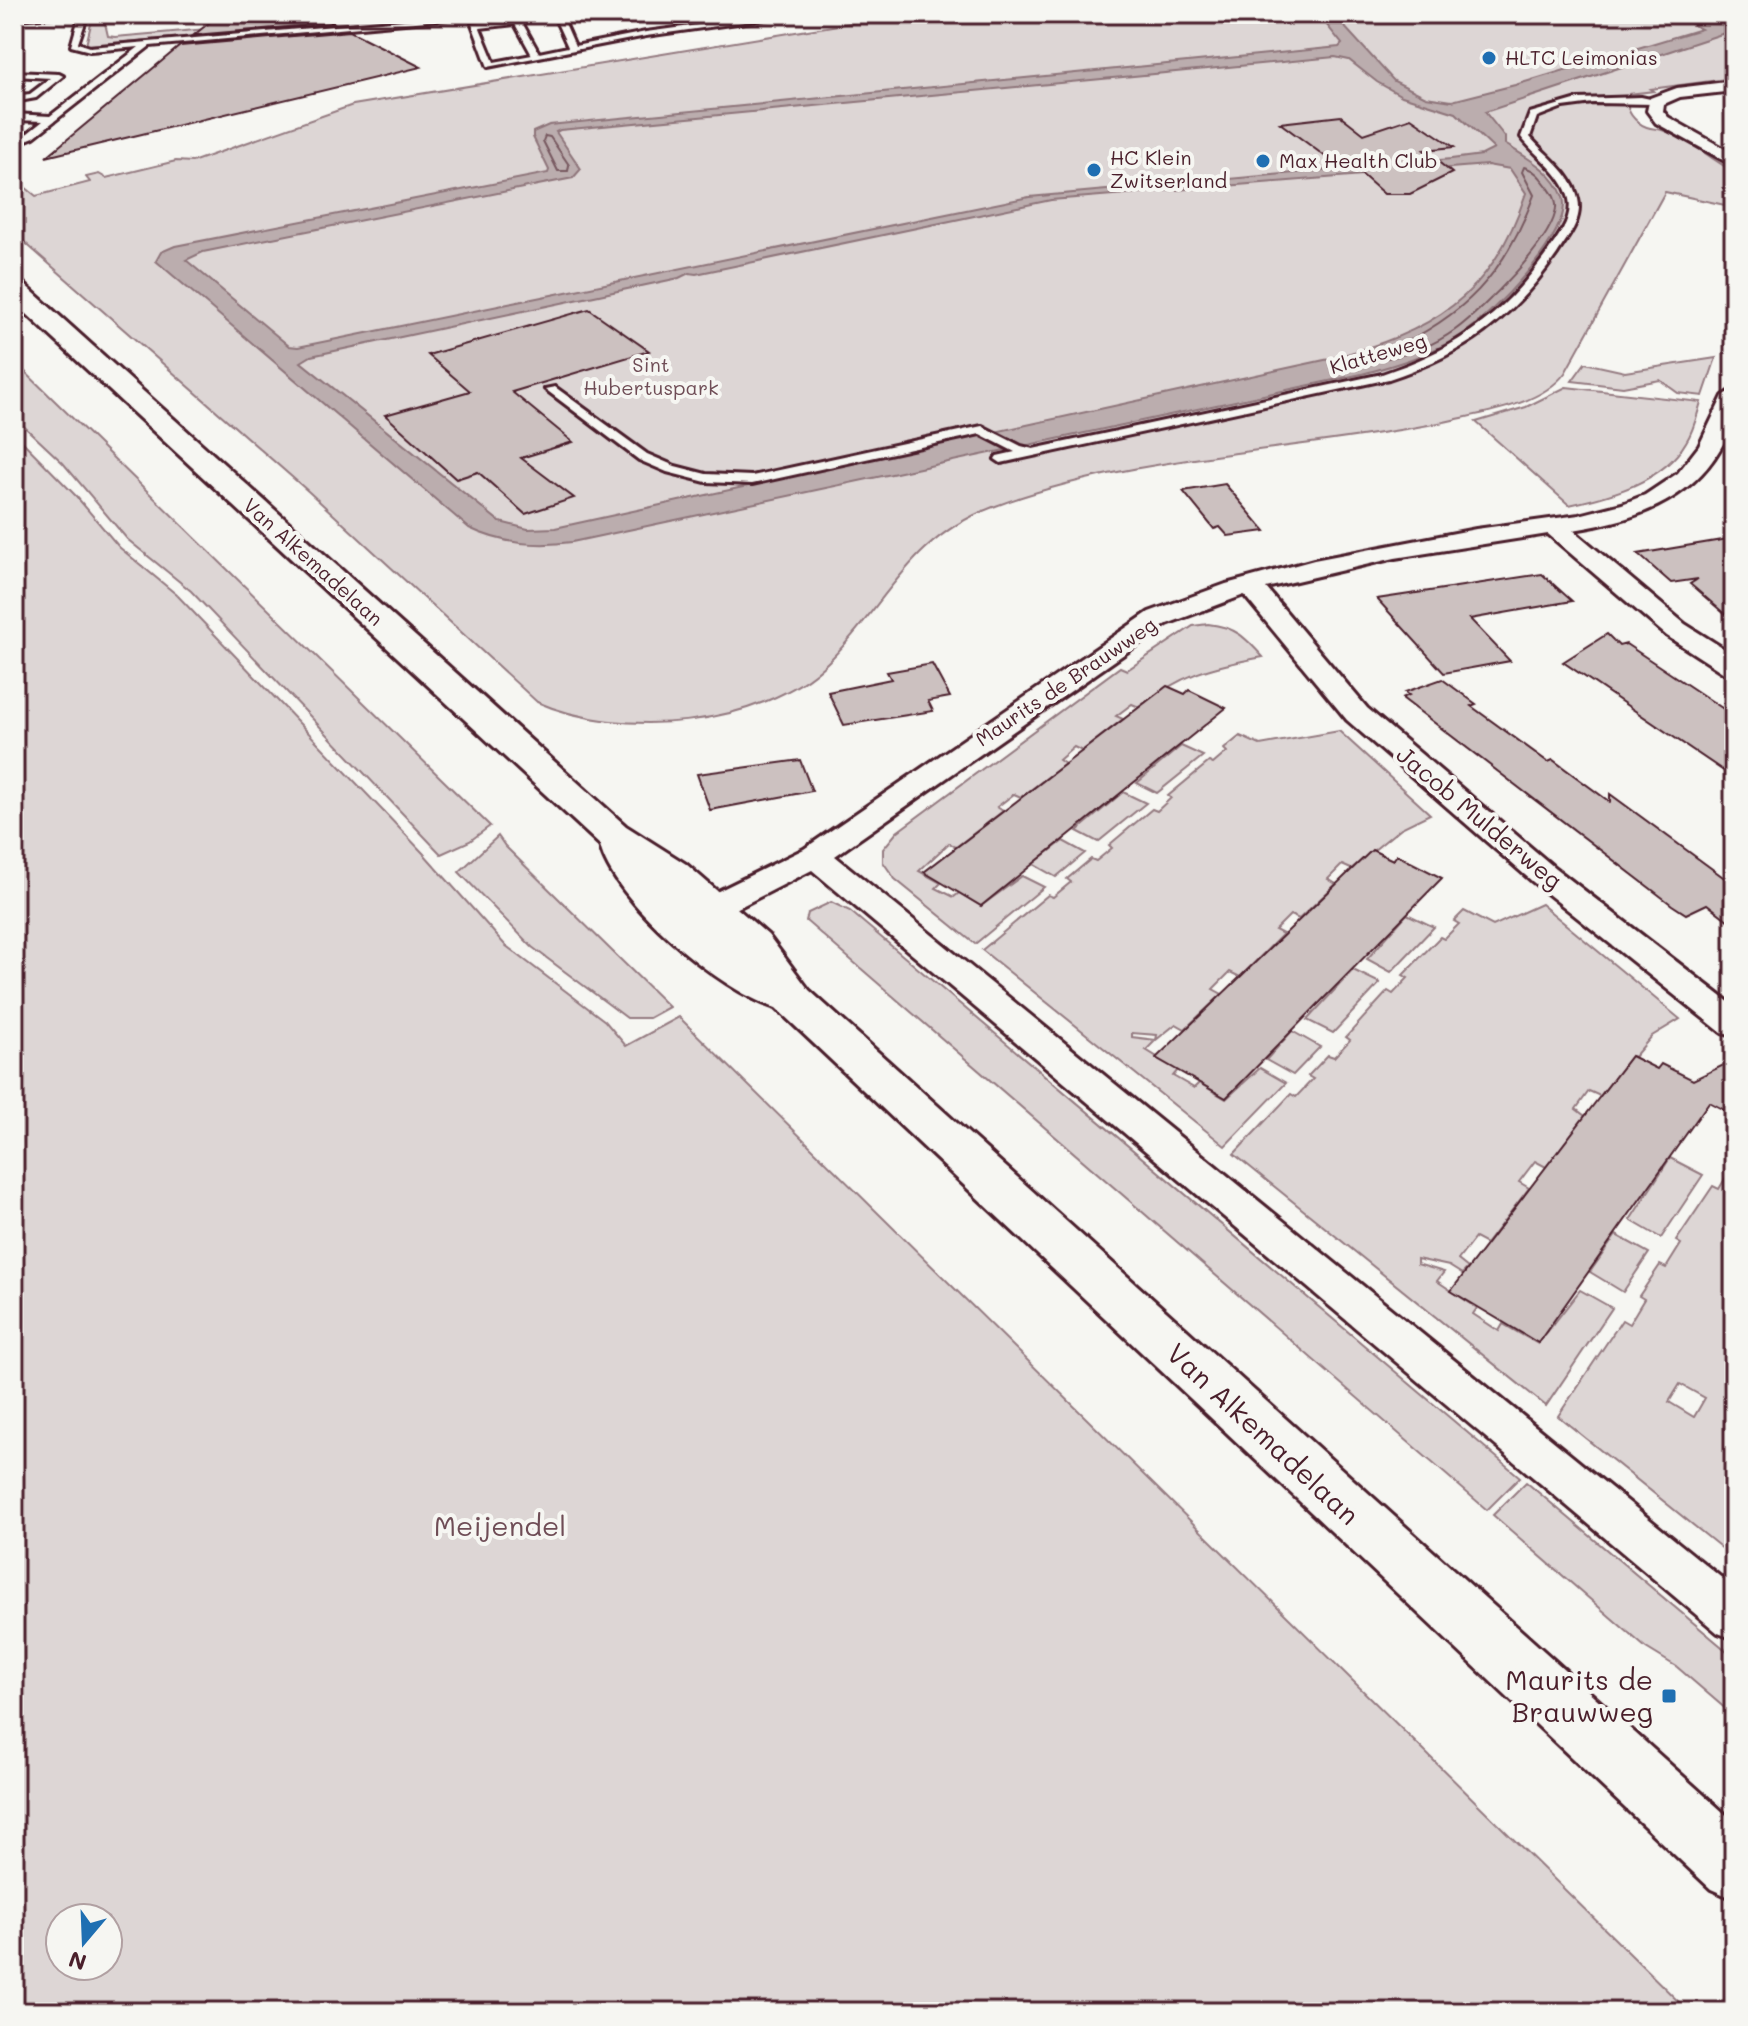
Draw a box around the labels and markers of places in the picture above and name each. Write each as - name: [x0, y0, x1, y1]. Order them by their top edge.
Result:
- place label: HLTC Leimonias: [1505, 44, 1658, 70]
- marker: HLTC Leimonias: [1480, 49, 1498, 67]
- place label: HC Klein Zwitserland: [1110, 144, 1227, 193]
- place label: Max Health Club: [1279, 147, 1438, 173]
- marker: Max Health Club: [1254, 152, 1272, 170]
- marker: HC Klein Zwitserland: [1085, 161, 1103, 179]
- place label: Maurits de Brauwweg: [1505, 1661, 1653, 1729]
- marker: Maurits de Brauwweg: [1660, 1687, 1678, 1705]

